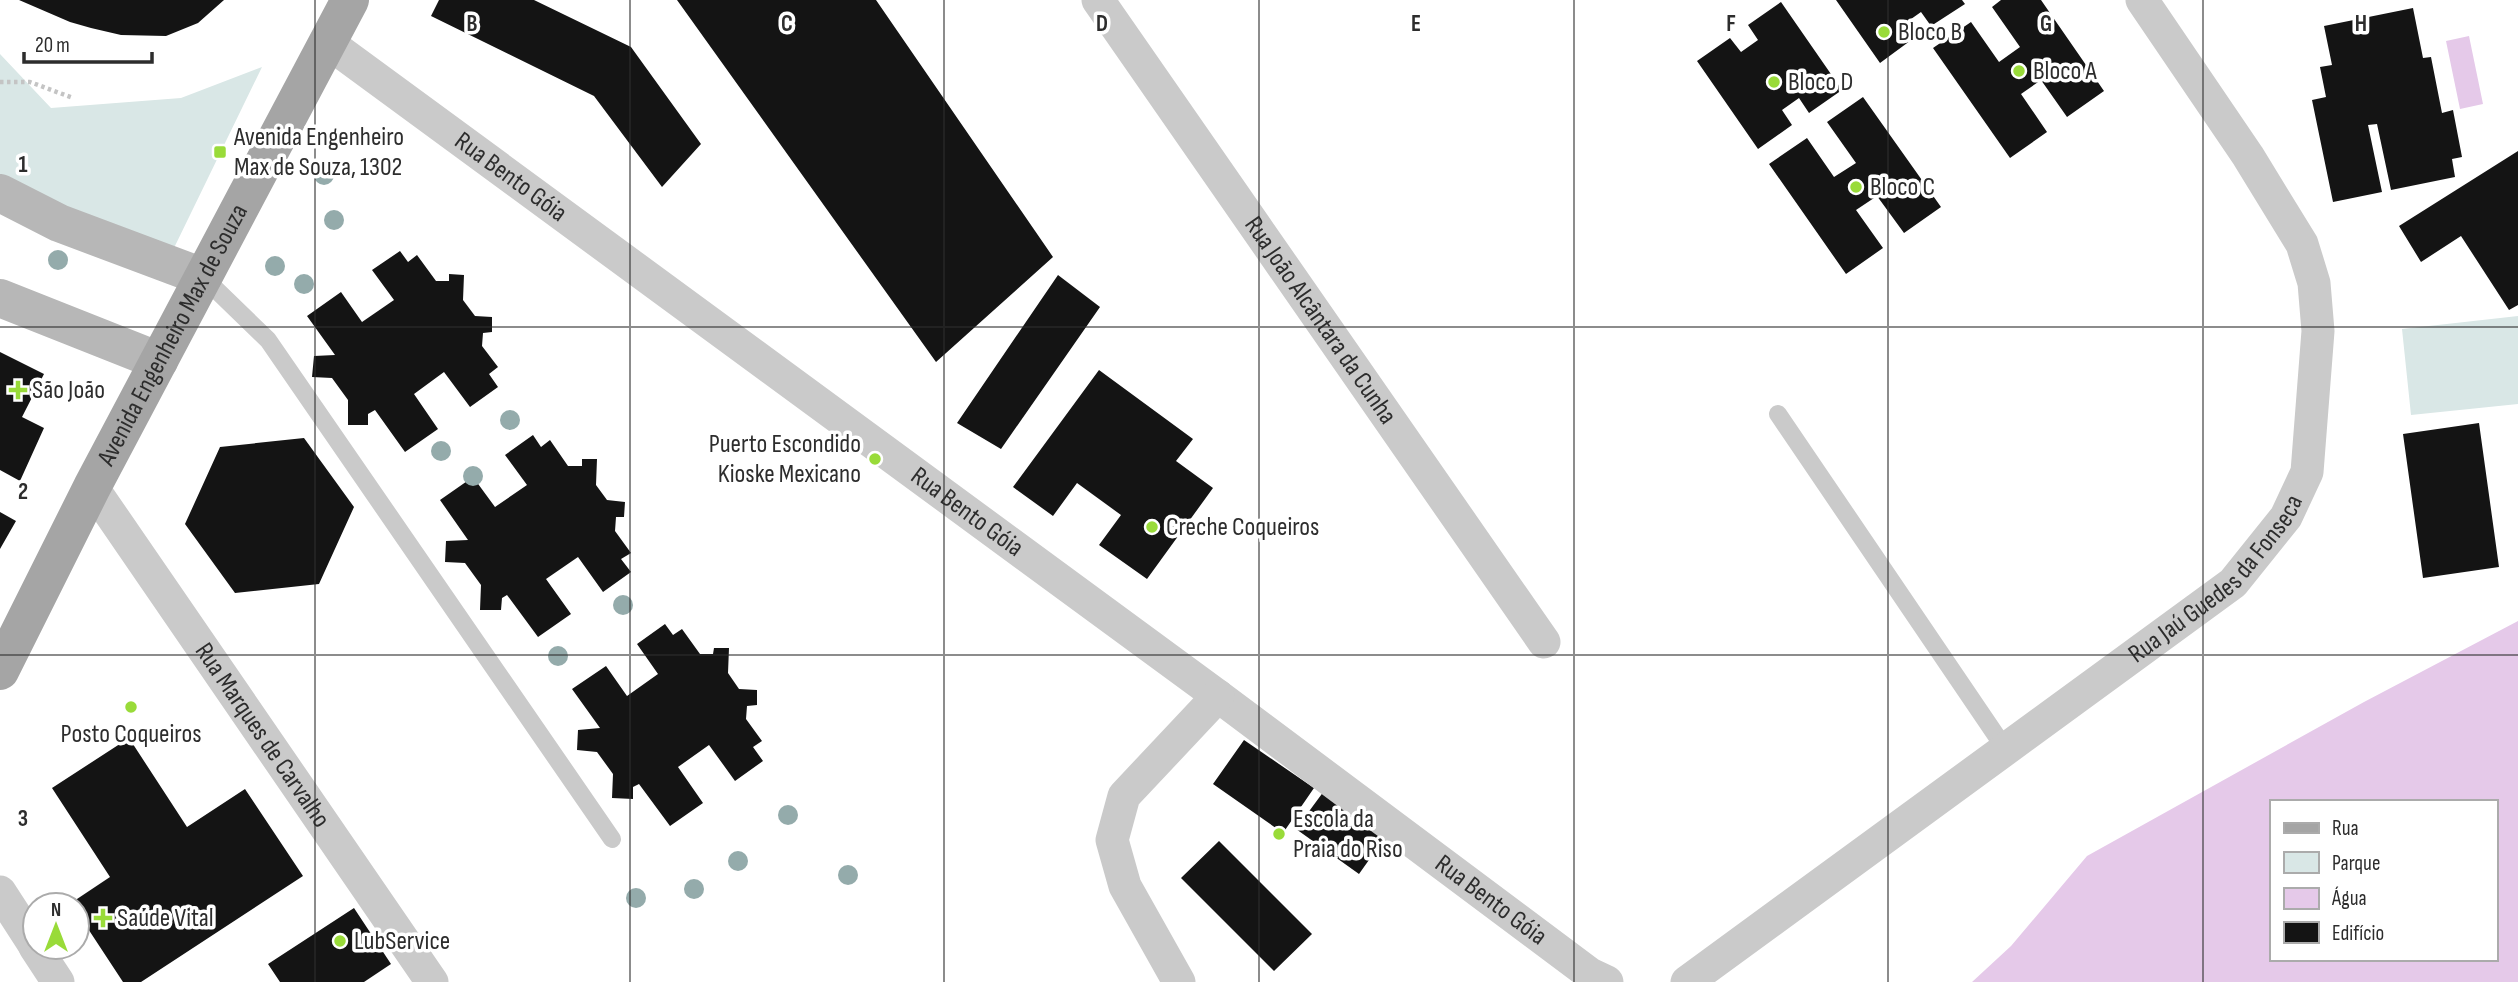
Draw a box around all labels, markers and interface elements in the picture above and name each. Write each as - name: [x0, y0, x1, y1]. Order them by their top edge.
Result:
- text: B: [467, 10, 478, 38]
- text: C: [781, 10, 793, 38]
- text: D: [1096, 10, 1108, 38]
- text: E: [1411, 10, 1421, 38]
- text: F: [1726, 10, 1736, 38]
- text: G: [2040, 10, 2052, 38]
- text: H: [2355, 10, 2367, 38]
- place label: Bloco B: [1898, 17, 1962, 48]
- scale bar: [24, 21, 152, 65]
- marker: Bloco B: [1876, 24, 1892, 40]
- text: 20 m: [35, 33, 70, 58]
- place label: Bloco A: [2033, 56, 2097, 87]
- marker: Bloco A: [2011, 63, 2027, 79]
- place label: Bloco D: [1788, 67, 1853, 98]
- marker: Bloco D: [1766, 74, 1782, 90]
- place label: Avenida Engenheiro Max de Souza, 1302: [233, 122, 404, 183]
- street label: Rua Bento Góia: [449, 125, 573, 228]
- marker: Avenida Engenheiro Max de Souza, 1302: [212, 144, 228, 160]
- text: 1: [18, 151, 28, 179]
- place label: Bloco C: [1870, 172, 1935, 203]
- marker: Bloco C: [1848, 179, 1864, 195]
- street label: Avenida Engenheiro Max de Souza: [90, 199, 255, 472]
- street label: Rua João Alcântara da Cunha: [1238, 211, 1403, 430]
- place label: São João: [32, 375, 105, 406]
- marker: São João: [10, 382, 26, 398]
- place label: Puerto Escondido Kioske Mexicano: [709, 429, 861, 490]
- marker: Puerto Escondido Kioske Mexicano: [867, 451, 883, 467]
- street label: Rua Bento Góia: [905, 460, 1029, 563]
- text: 2: [18, 478, 28, 506]
- street label: Rua Jaú Guedes da Fonseca: [2122, 490, 2310, 670]
- place label: Creche Coqueiros: [1166, 512, 1319, 543]
- marker: Creche Coqueiros: [1144, 519, 1160, 535]
- street label: Rua Marques de Carvalho: [188, 637, 337, 833]
- marker: Posto Coqueiros: [123, 699, 139, 715]
- place label: Posto Coqueiros: [60, 719, 202, 750]
- legend: [2270, 800, 2497, 961]
- place label: Escola da Praia do Riso: [1293, 804, 1403, 865]
- text: 3: [18, 805, 28, 833]
- text: Rua: [2332, 816, 2359, 841]
- marker: Escola da Praia do Riso: [1271, 826, 1287, 842]
- street label: Rua Bento Góia: [1429, 848, 1553, 952]
- text: Parque: [2332, 851, 2380, 876]
- text: Água: [2331, 886, 2367, 911]
- north arrow: [21, 891, 91, 961]
- text: N: [51, 899, 61, 922]
- place label: Saúde Vital: [117, 903, 214, 934]
- marker: Saúde Vital: [95, 910, 111, 926]
- text: Edifício: [2332, 921, 2384, 946]
- place label: LubService: [354, 926, 450, 957]
- marker: LubService: [332, 933, 348, 949]

